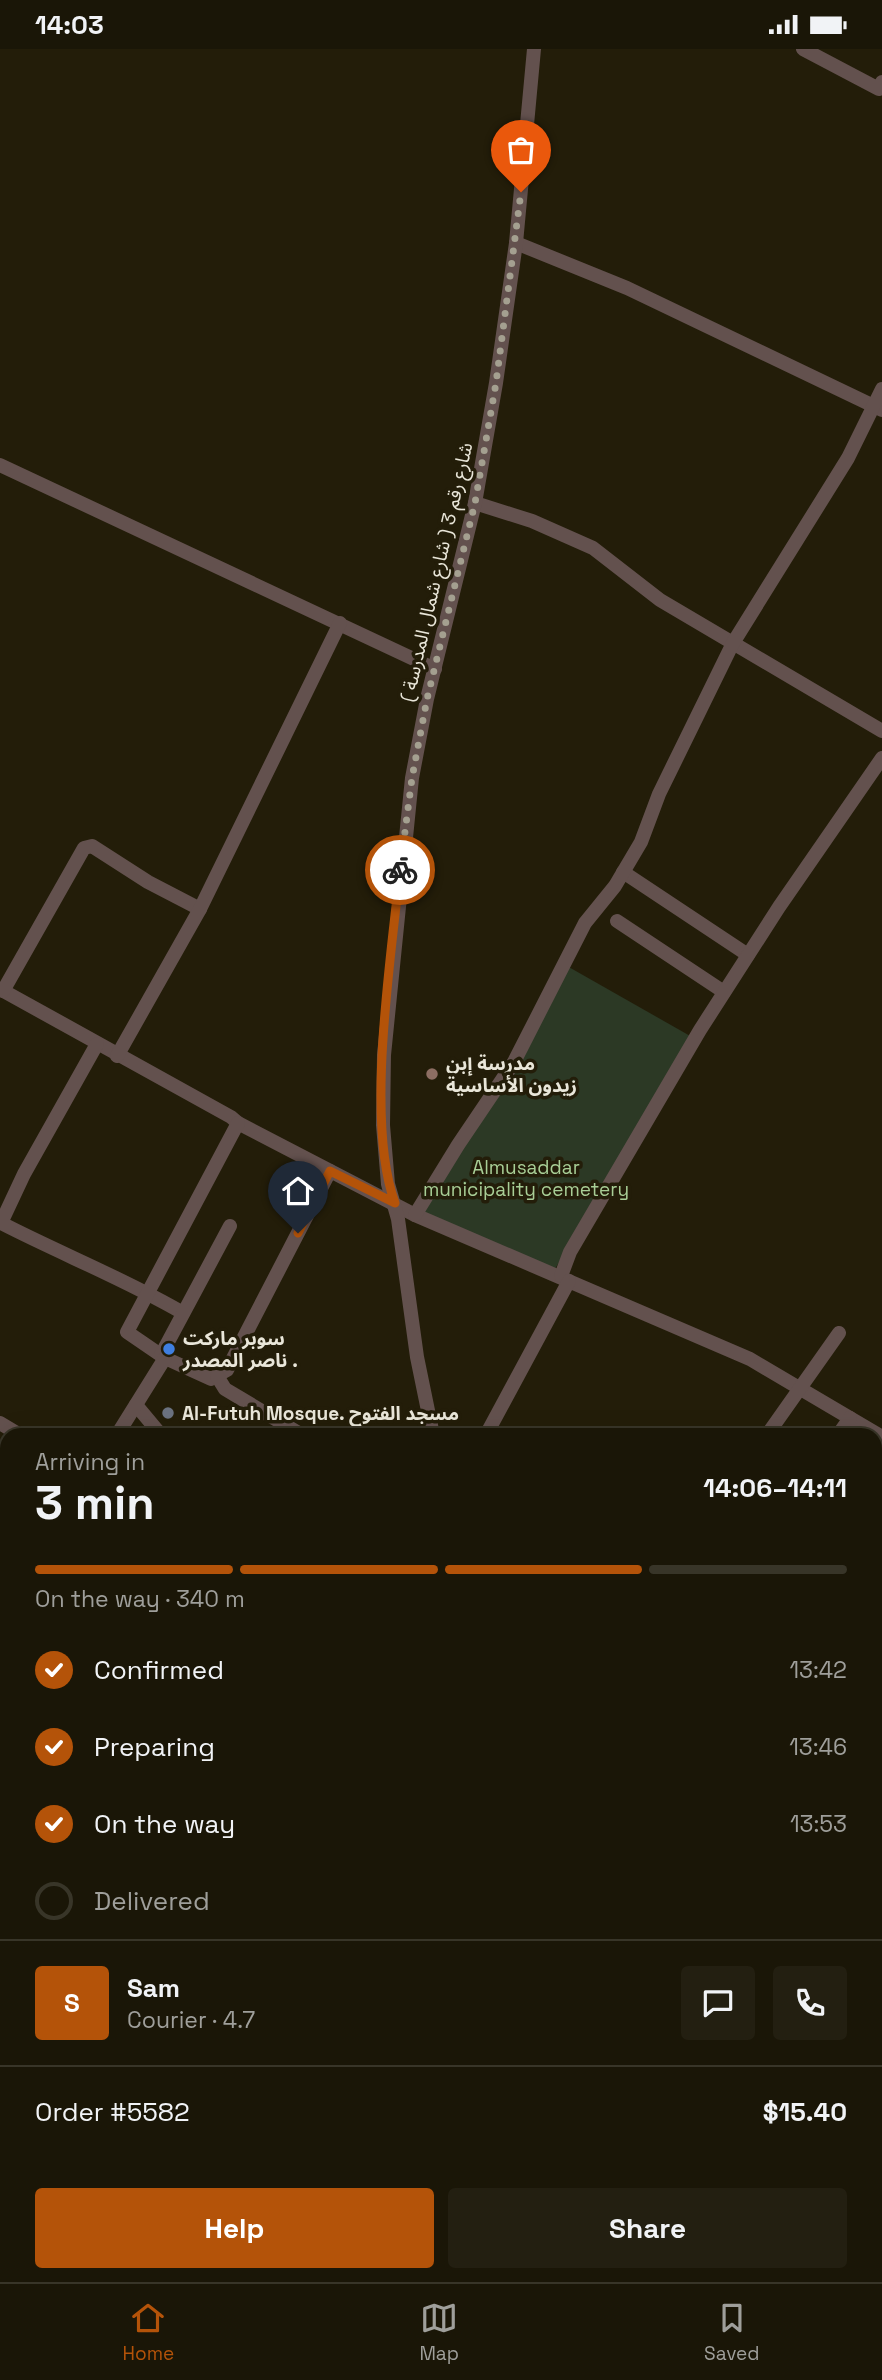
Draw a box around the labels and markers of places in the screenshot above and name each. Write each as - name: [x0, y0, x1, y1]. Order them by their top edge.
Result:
- pin: [491, 120, 551, 192]
- place label: مدرسة إبن زيدون الأساسية: [446, 1051, 577, 1098]
- marker: مدرسة إبن زيدون الأساسية: [424, 1066, 440, 1082]
- pin: [268, 1161, 328, 1233]
- place label: سوبر ماركت ناصر المصدر .: [182, 1326, 297, 1373]
- marker: سوبر ماركت ناصر المصدر .: [161, 1341, 177, 1357]
- place label: Al-Futuh Mosque. مسجد الفتوح: [182, 1401, 459, 1427]
- marker: Al-Futuh Mosque. مسجد الفتوح: [160, 1405, 176, 1421]

